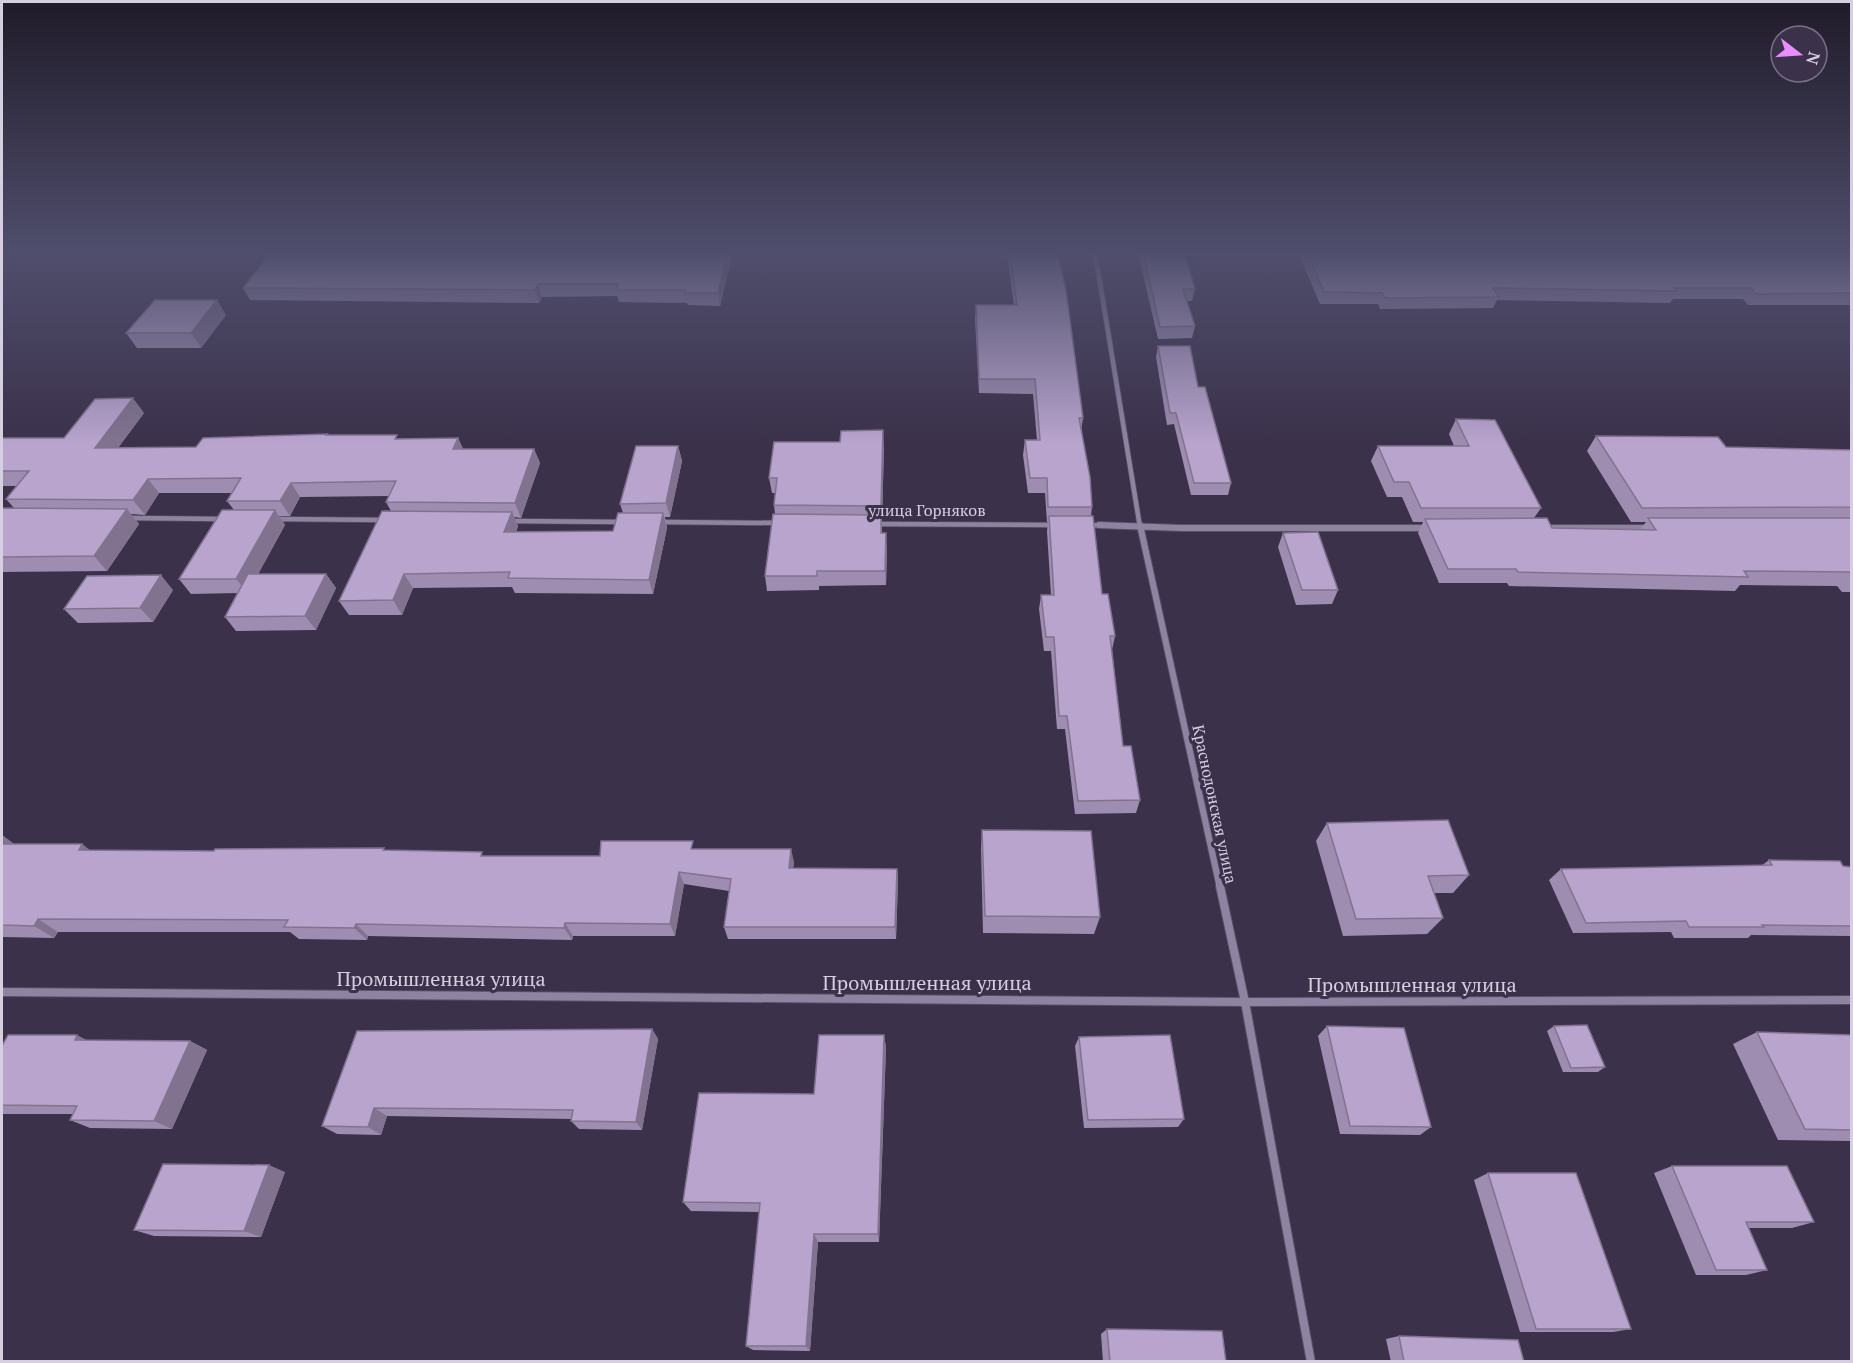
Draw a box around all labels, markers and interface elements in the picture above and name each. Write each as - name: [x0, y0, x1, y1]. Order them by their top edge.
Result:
- north arrow: [1769, 24, 1829, 84]
- text: N: [1801, 49, 1826, 67]
- street label: улица Горняков: [867, 499, 986, 521]
- street label: Краснодонская улица: [1187, 723, 1243, 885]
- street label: Промышленная улица: [336, 965, 546, 992]
- street label: Промышленная улица: [822, 969, 1032, 996]
- street label: Промышленная улица: [1307, 971, 1517, 998]

